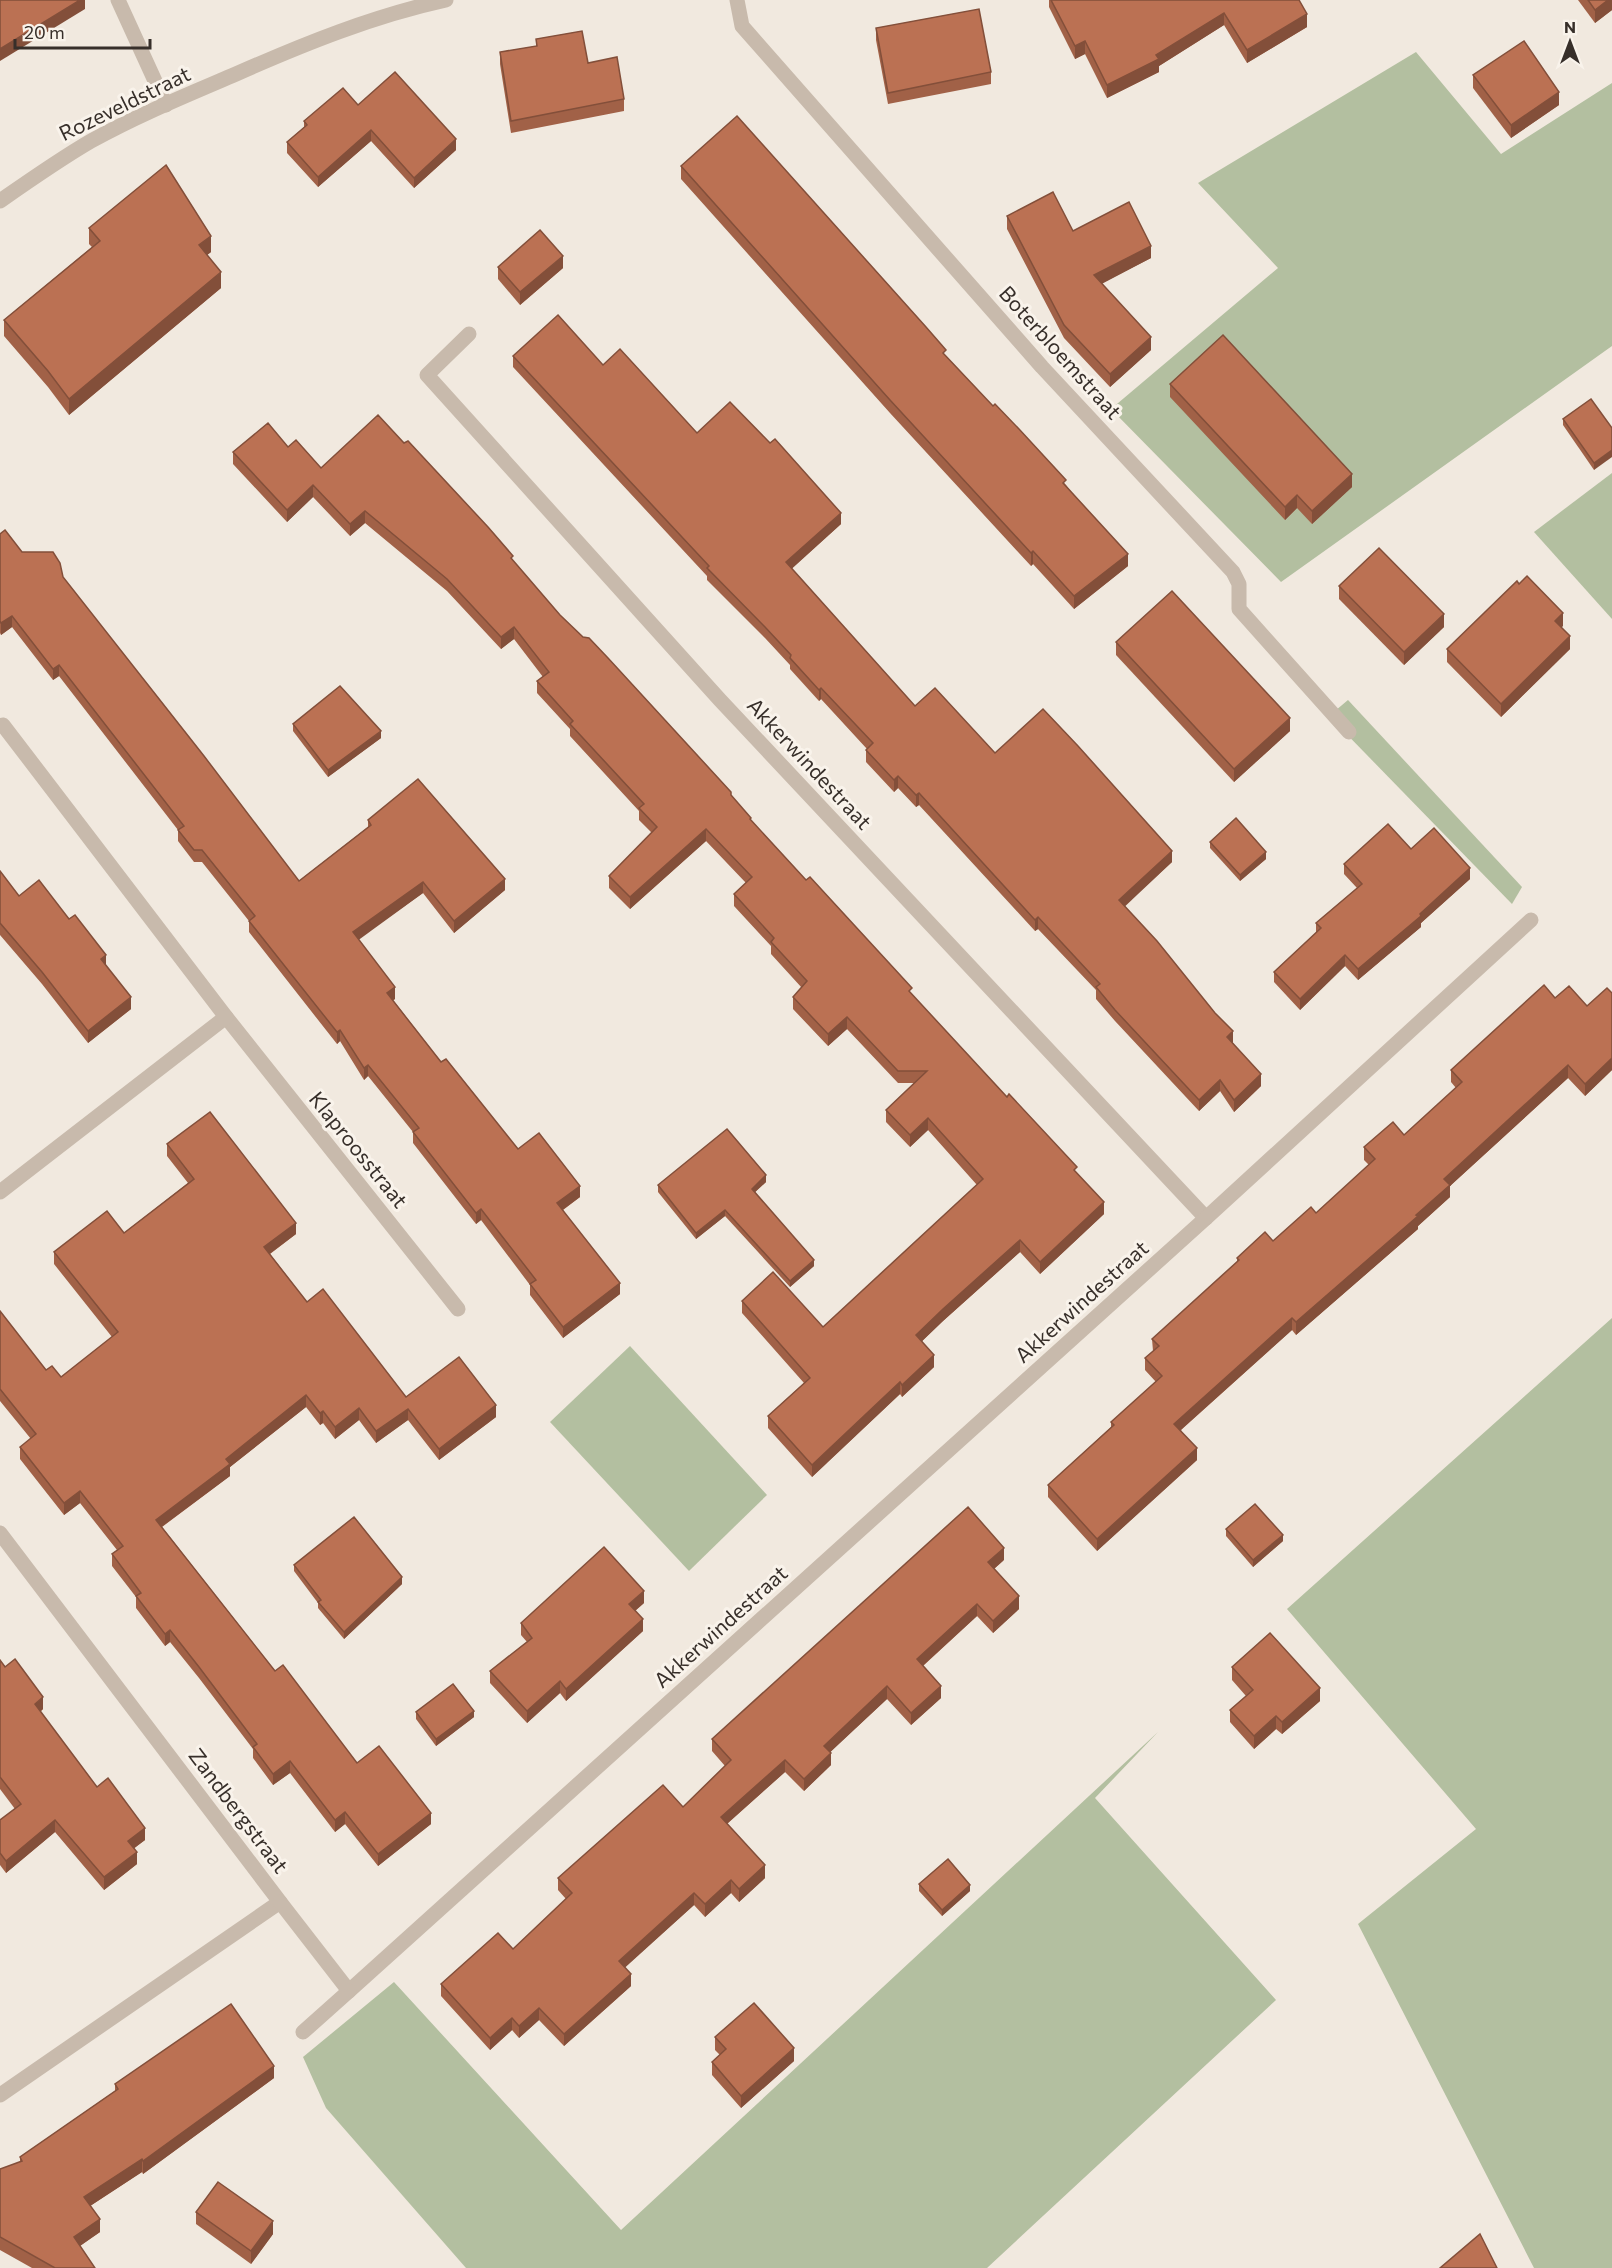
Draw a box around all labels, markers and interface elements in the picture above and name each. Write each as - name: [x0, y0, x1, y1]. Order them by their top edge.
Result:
- scale bar: [15, 12, 150, 50]
- north arrow: [1540, 12, 1600, 72]
- text: N: [1564, 17, 1576, 36]
- text: 20 m: [24, 21, 65, 43]
- street label: Rozeveldstraat: [55, 60, 194, 145]
- street label: Boterbloemstraat: [995, 280, 1127, 424]
- street label: Akkerwindestraat: [743, 692, 877, 834]
- street label: Klaproosstraat: [305, 1086, 414, 1212]
- street label: Akkerwindestraat: [1009, 1235, 1153, 1367]
- street label: Akkerwindestraat: [648, 1560, 792, 1692]
- street label: Zandbergstraat: [184, 1743, 294, 1877]

